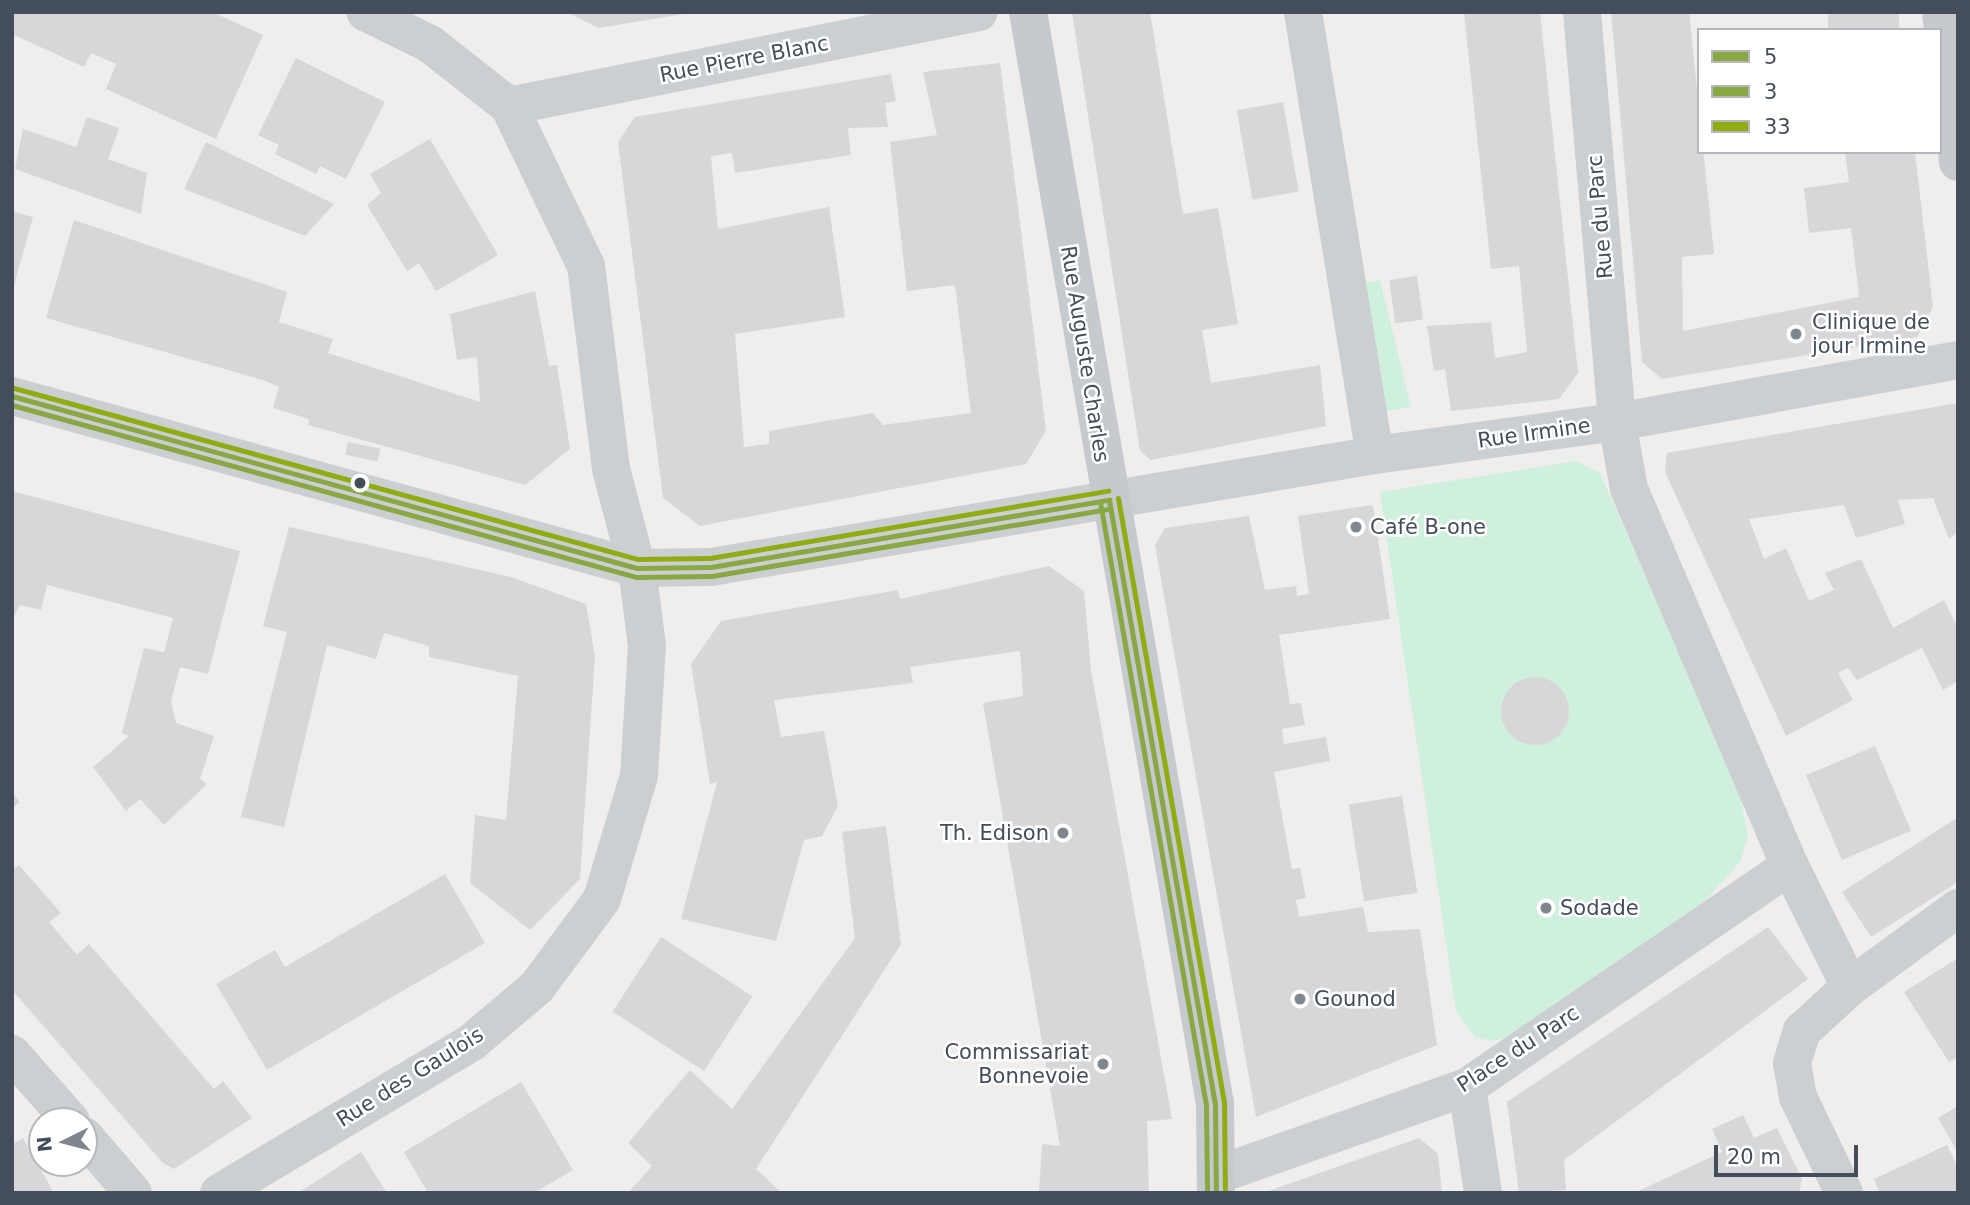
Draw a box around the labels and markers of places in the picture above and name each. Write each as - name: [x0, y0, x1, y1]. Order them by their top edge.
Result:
- place label: Clinique de jour Irmine: [1812, 309, 1930, 359]
- marker: Clinique de jour Irmine: [1786, 324, 1806, 344]
- unlabelled marker: [353, 476, 367, 490]
- place label: Café B-one: [1370, 514, 1486, 540]
- marker: Café B-one: [1348, 519, 1364, 535]
- place label: Th. Edison: [940, 820, 1049, 846]
- marker: Th. Edison: [1055, 825, 1071, 841]
- place label: Sodade: [1560, 895, 1639, 921]
- marker: Sodade: [1538, 900, 1554, 916]
- place label: Gounod: [1314, 986, 1396, 1012]
- marker: Gounod: [1292, 991, 1308, 1007]
- place label: Commissariat Bonnevoie: [944, 1039, 1089, 1089]
- marker: Commissariat Bonnevoie: [1095, 1056, 1111, 1072]

